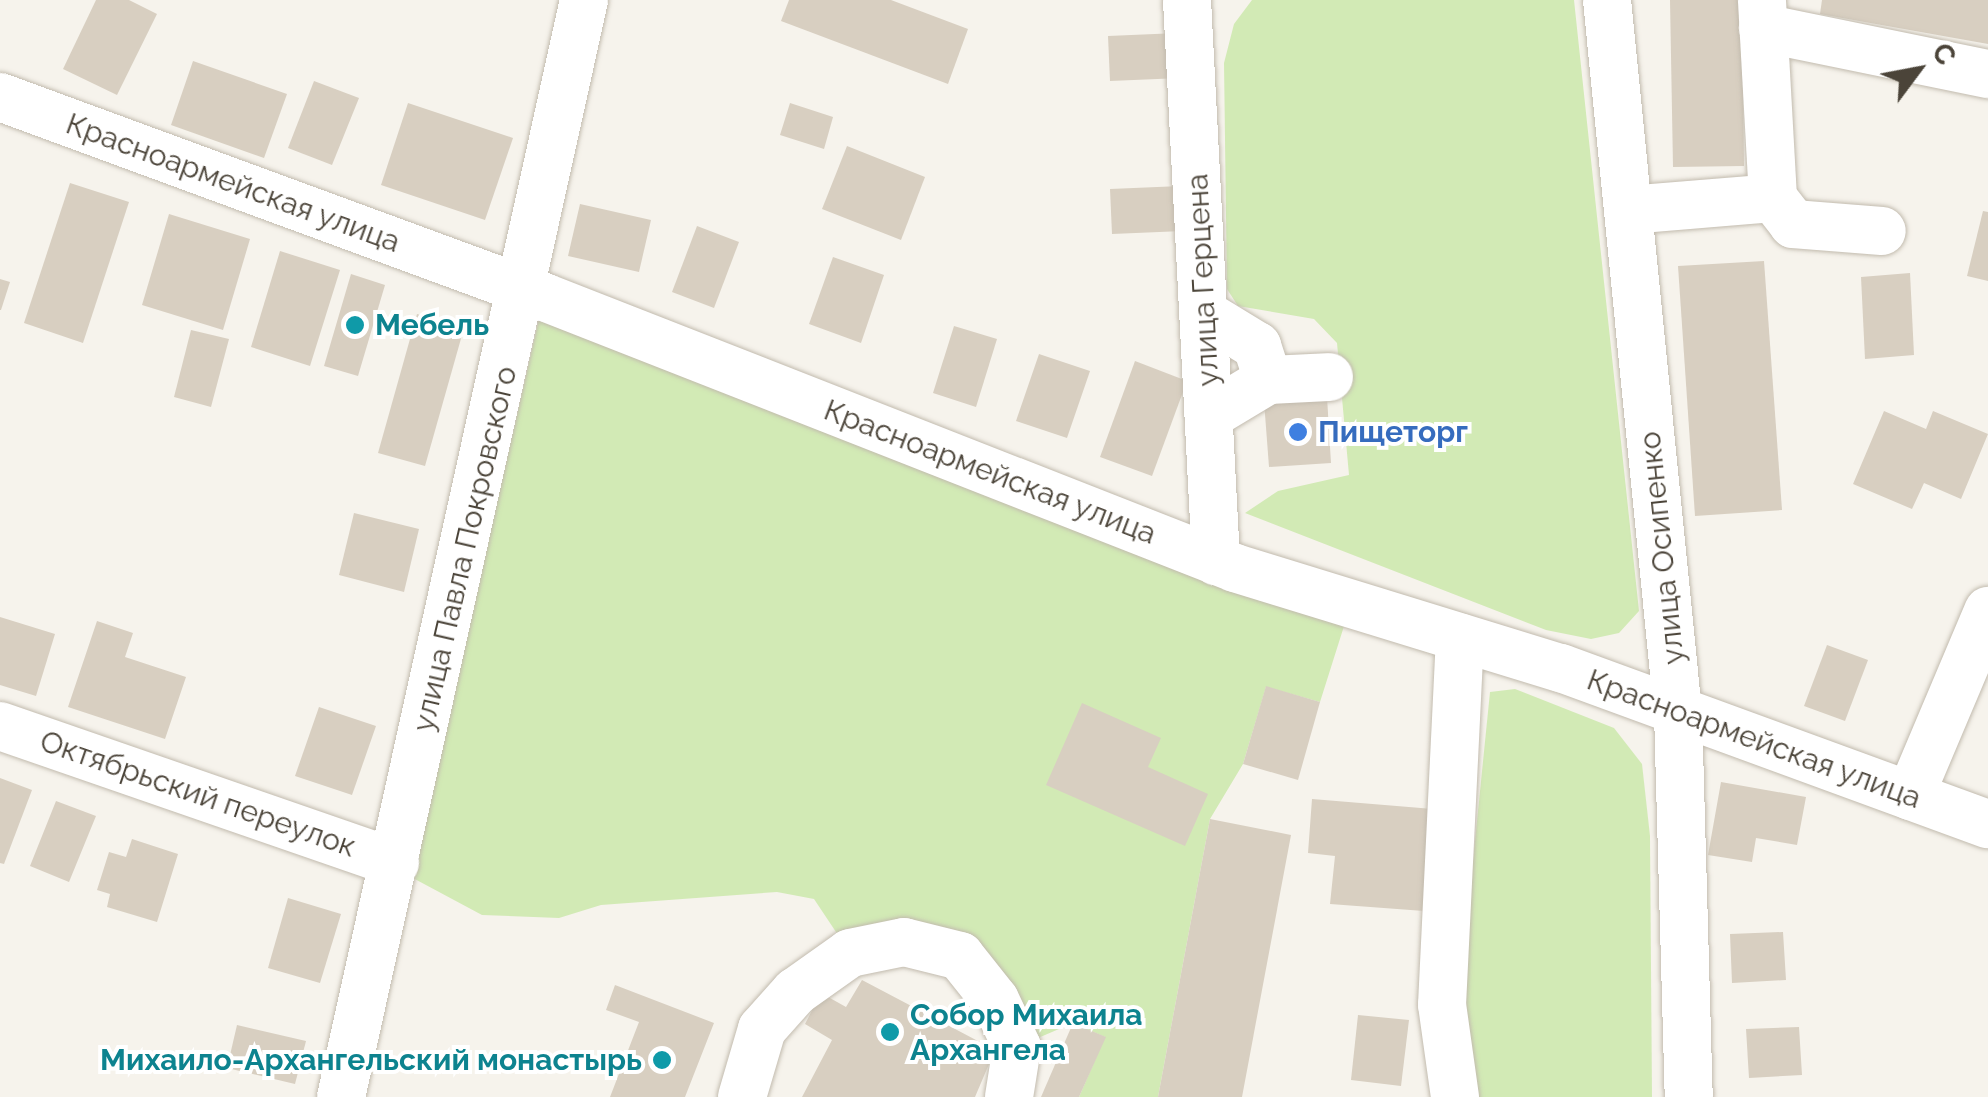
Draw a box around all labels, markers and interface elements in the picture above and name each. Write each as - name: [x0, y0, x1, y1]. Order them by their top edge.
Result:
- north arrow: [1868, 20, 1968, 120]
- text: С: [1925, 37, 1963, 71]
- street label: Красноармейская улица: [61, 106, 405, 260]
- street label: улица Герцена: [1179, 173, 1227, 387]
- place label: Мебель: [375, 307, 489, 343]
- marker: Мебель: [344, 314, 366, 336]
- street label: улица Павла Покровского: [405, 363, 525, 735]
- street label: Красноармейская улица: [819, 392, 1161, 552]
- place label: Пищеторг: [1318, 414, 1468, 450]
- marker: Пищеторг: [1287, 421, 1309, 443]
- street label: улица Осипенко: [1632, 430, 1692, 666]
- street label: Красноармейская улица: [1582, 662, 1926, 816]
- street label: Октябрьский переулок: [35, 723, 361, 865]
- place label: Собор Михаила Архангела: [910, 997, 1142, 1068]
- marker: Собор Михаила Архангела: [879, 1021, 901, 1043]
- place label: Михаило-Архангельский монастырь: [100, 1042, 642, 1078]
- marker: Михаило-Архангельский монастырь: [651, 1049, 673, 1071]

